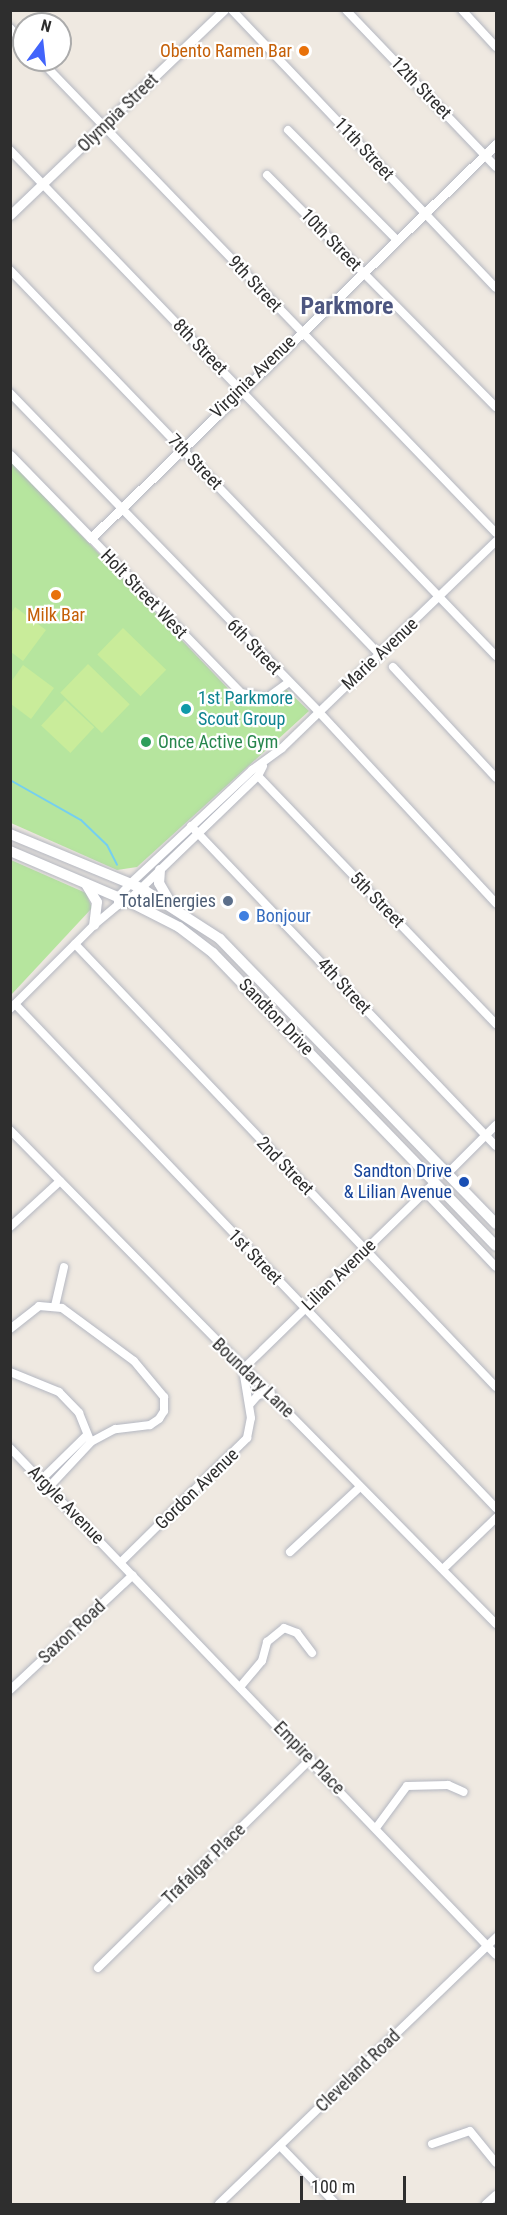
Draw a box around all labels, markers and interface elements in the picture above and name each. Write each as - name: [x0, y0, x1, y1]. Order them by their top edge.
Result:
- north arrow: [12, 12, 72, 72]
- text: N: [39, 16, 53, 37]
- place label: Obento Ramen Bar: [160, 40, 292, 62]
- marker: Obento Ramen Bar: [297, 44, 311, 58]
- street label: 12th Street: [386, 52, 456, 124]
- street label: Olympia Street: [73, 69, 163, 157]
- street label: 11th Street: [329, 113, 399, 185]
- street label: 10th Street: [296, 204, 366, 276]
- street label: 9th Street: [223, 251, 287, 317]
- district label: Parkmore: [300, 293, 394, 321]
- street label: 8th Street: [168, 315, 232, 379]
- street label: Virginia Avenue: [206, 331, 300, 423]
- street label: 7th Street: [163, 430, 227, 494]
- street label: Holt Street West: [96, 545, 192, 643]
- marker: Milk Bar: [49, 588, 63, 602]
- place label: Milk Bar: [27, 604, 85, 626]
- street label: Marie Avenue: [337, 613, 423, 695]
- street label: 6th Street: [222, 615, 286, 679]
- place label: 1st Parkmore Scout Group: [198, 688, 293, 730]
- marker: 1st Parkmore Scout Group: [179, 702, 193, 716]
- place label: Once Active Gym: [158, 731, 278, 753]
- marker: Once Active Gym: [139, 735, 153, 749]
- street label: 5th Street: [345, 868, 409, 932]
- place label: TotalEnergies: [119, 890, 216, 912]
- marker: TotalEnergies: [221, 894, 235, 908]
- place label: Bonjour: [256, 905, 311, 927]
- marker: Bonjour: [237, 909, 251, 923]
- street label: 4th Street: [312, 953, 376, 1019]
- street label: Sandton Drive: [234, 974, 318, 1060]
- street label: 2nd Street: [252, 1132, 318, 1200]
- place label: Sandton Drive & Lilian Avenue: [344, 1161, 452, 1204]
- marker: Sandton Drive & Lilian Avenue: [457, 1175, 471, 1189]
- street label: 1st Street: [223, 1225, 287, 1289]
- street label: Lilian Avenue: [298, 1234, 380, 1316]
- street label: Boundary Lane: [208, 1334, 298, 1422]
- street label: Gordon Avenue: [151, 1444, 243, 1534]
- street label: Argyle Avenue: [23, 1461, 109, 1549]
- street label: Saxon Road: [34, 1596, 110, 1668]
- street label: Empire Place: [269, 1717, 349, 1799]
- street label: Trafalgar Place: [158, 1819, 250, 1909]
- street label: Cleveland Road: [311, 2025, 405, 2117]
- scale bar: [303, 2164, 410, 2202]
- text: 100 m: [311, 2176, 355, 2197]

